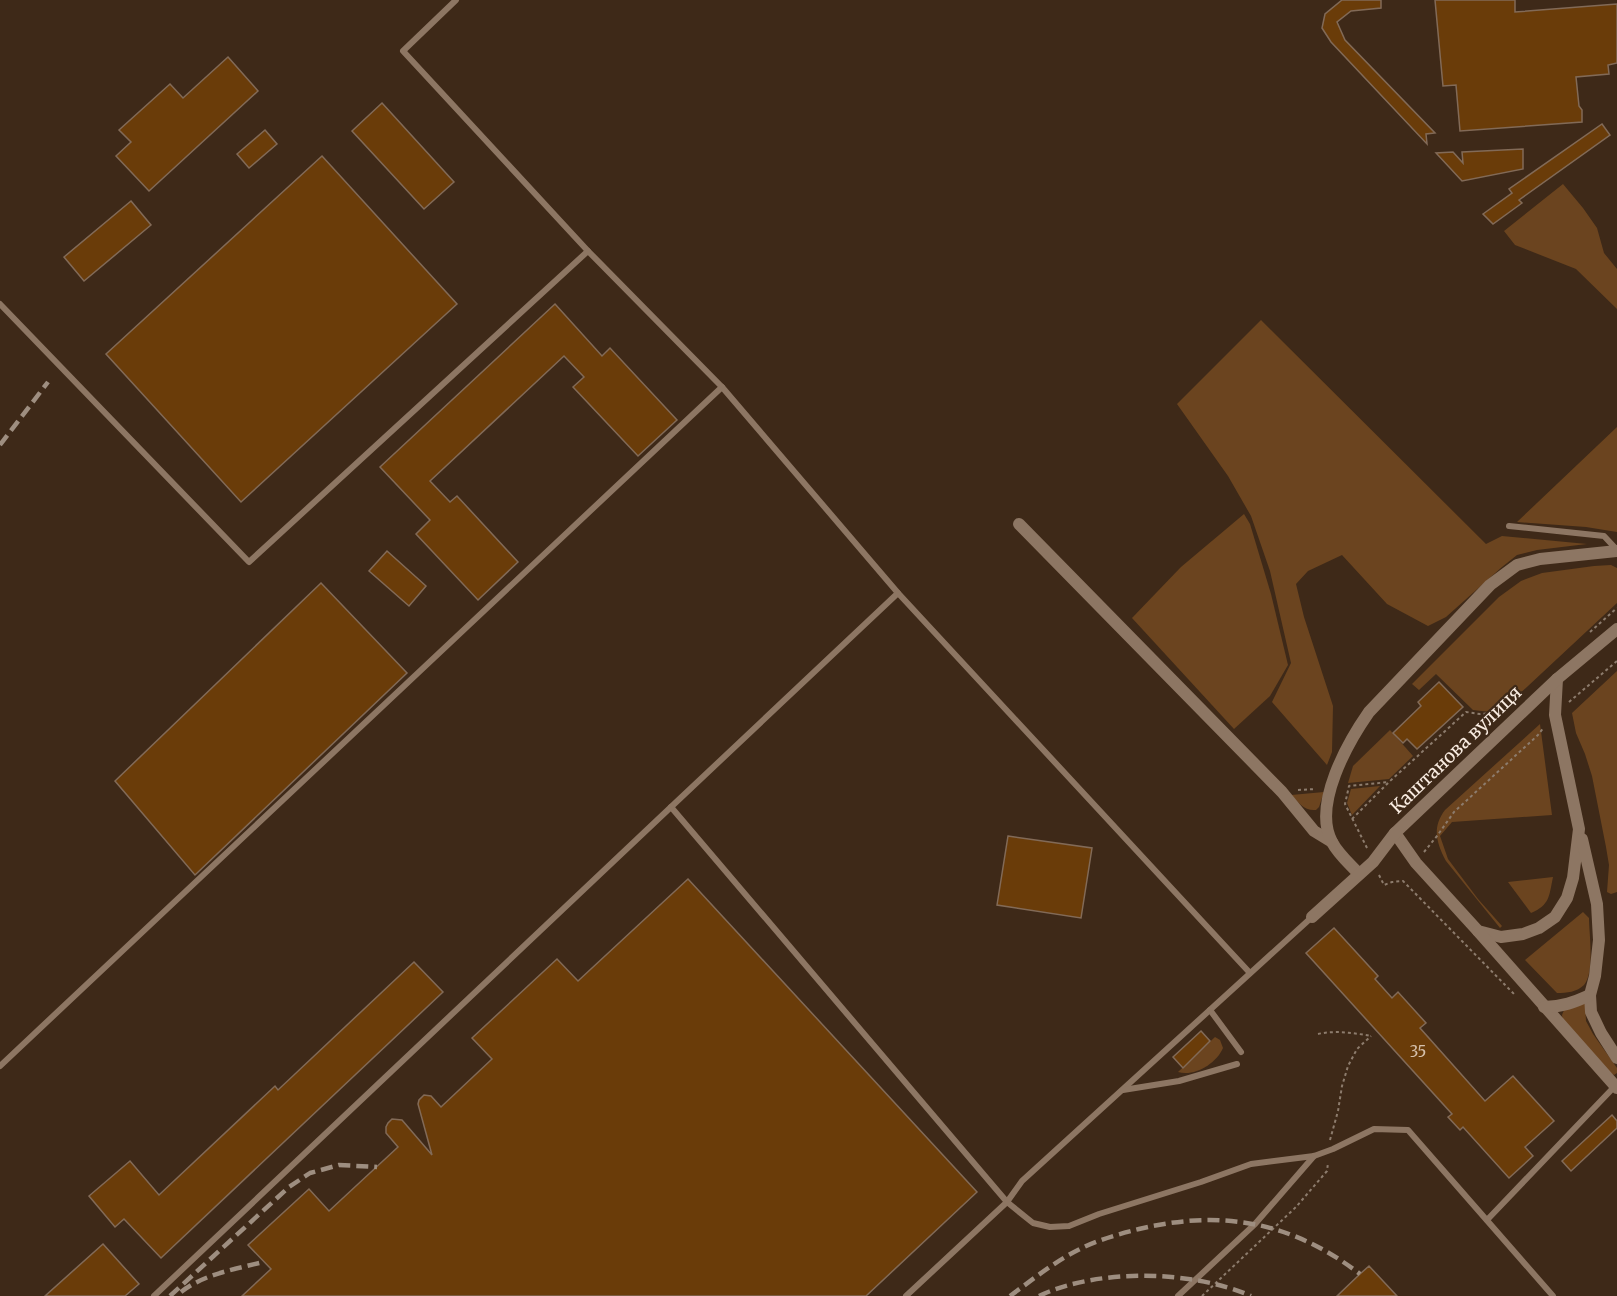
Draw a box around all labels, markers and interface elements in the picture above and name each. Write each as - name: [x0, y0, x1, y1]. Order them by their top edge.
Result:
- street label: Каштанова вулиця: [1385, 681, 1526, 818]
- house number: 35: [1410, 1042, 1426, 1061]

